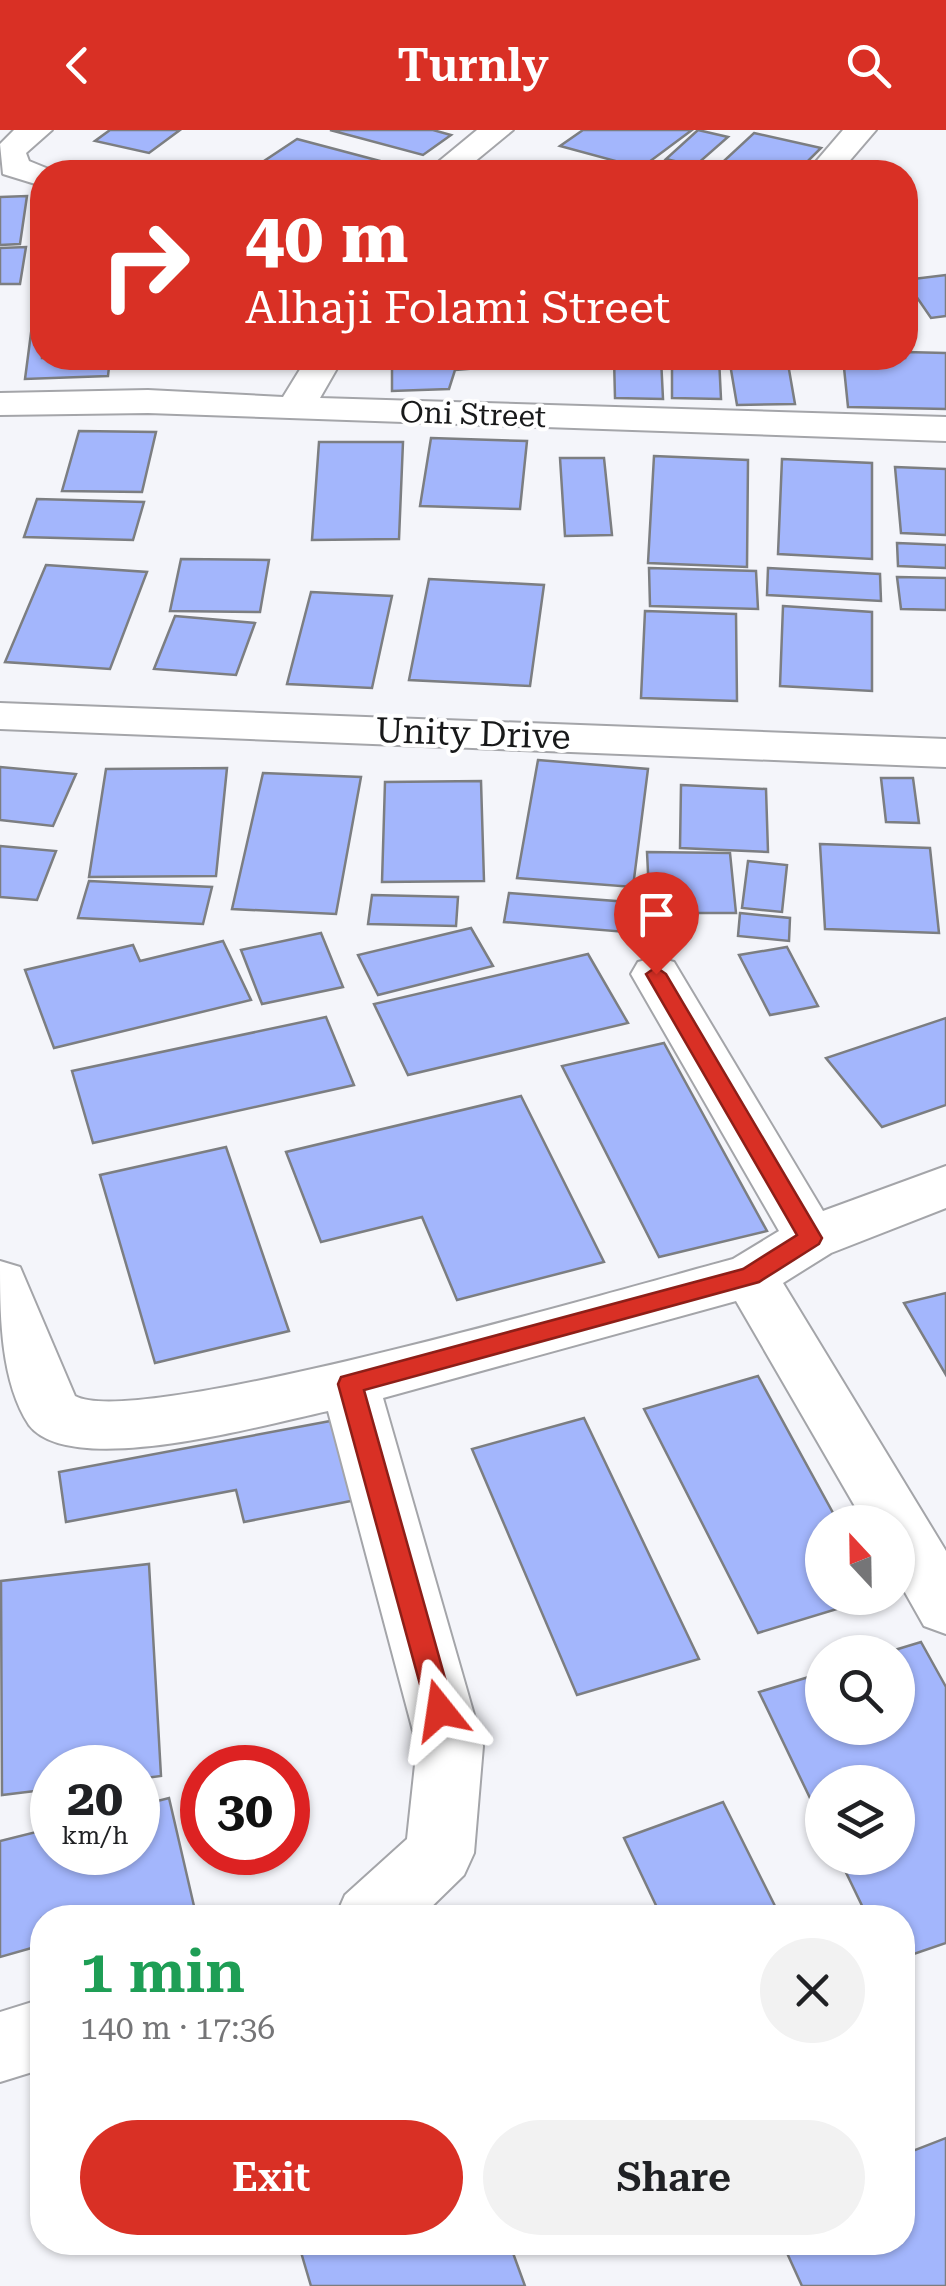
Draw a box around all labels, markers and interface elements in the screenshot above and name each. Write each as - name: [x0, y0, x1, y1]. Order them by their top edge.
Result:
- icon: back: [50, 38, 105, 93]
- icon: search: [841, 38, 896, 93]
- text: Turnly: [397, 39, 549, 92]
- text: 40 m: [245, 197, 409, 279]
- icon: right: [80, 200, 210, 330]
- text: Alhaji Folami Street: [245, 281, 670, 334]
- street label: Oni Street: [399, 394, 547, 434]
- street label: Unity Drive: [375, 710, 571, 758]
- pin: [614, 872, 699, 975]
- icon: arrive: [629, 887, 684, 942]
- north arrow: [805, 1505, 915, 1615]
- map controls: [805, 1505, 915, 1875]
- button: search: [805, 1635, 915, 1745]
- position arrow: [388, 1658, 492, 1762]
- speed limit sign: 30: [180, 1745, 310, 1875]
- button: layers: [805, 1765, 915, 1875]
- text: 20: [67, 1769, 123, 1827]
- text: km/h: [62, 1821, 128, 1850]
- text: 1 min: [80, 1936, 245, 2007]
- button: close: [760, 1938, 865, 2043]
- text: 140 m · 17:36: [80, 2009, 275, 2047]
- button: Exit: [80, 2120, 463, 2235]
- button: Share: [483, 2120, 865, 2235]

